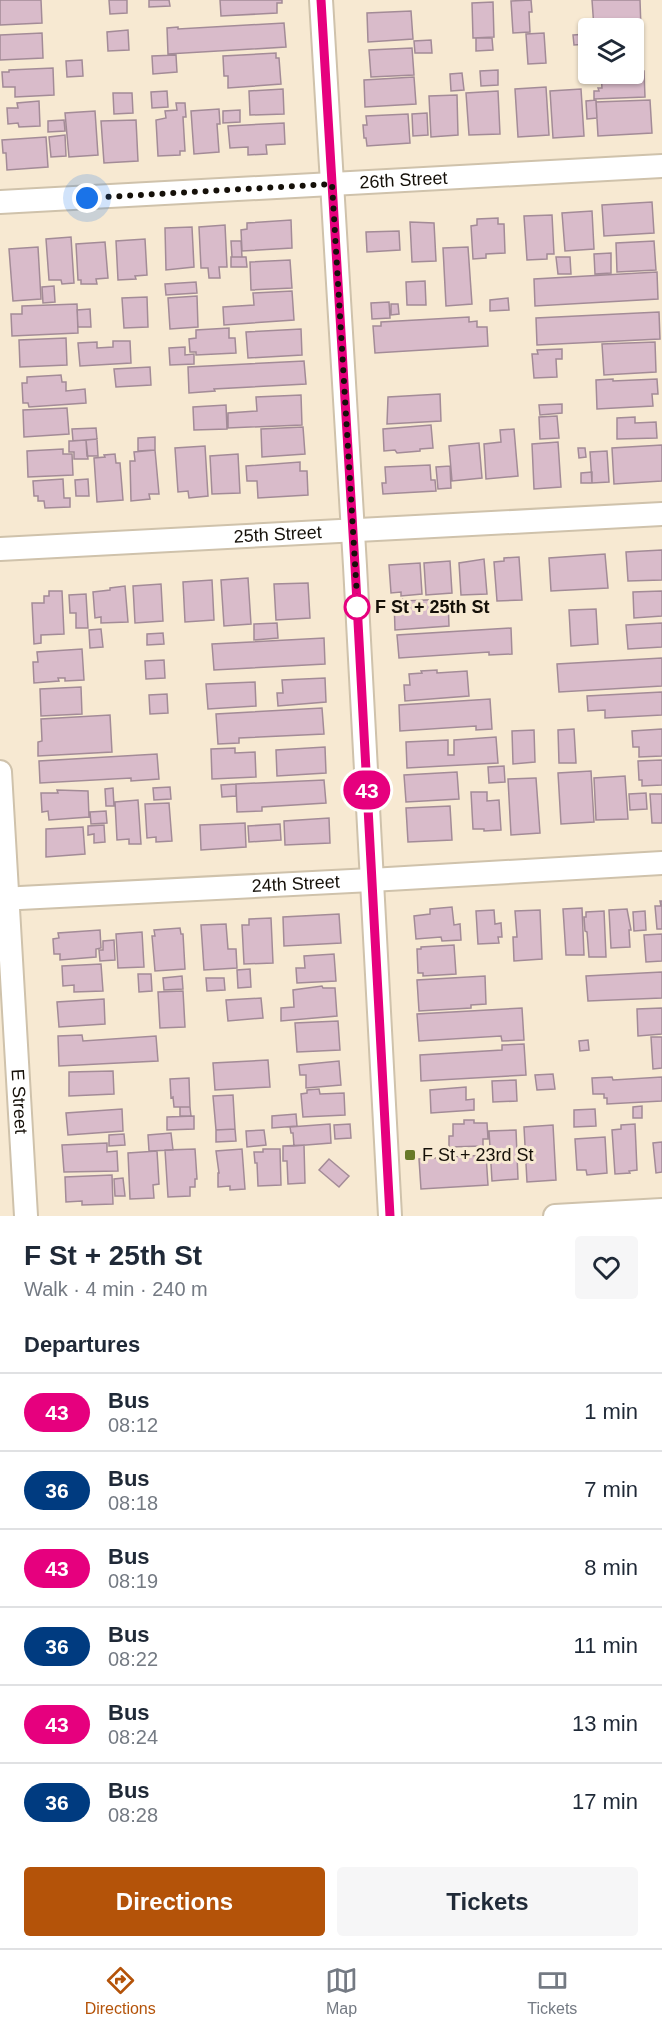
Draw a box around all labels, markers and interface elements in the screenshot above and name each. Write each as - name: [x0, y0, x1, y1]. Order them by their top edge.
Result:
- map controls: [578, 18, 644, 84]
- button: layers: [578, 18, 644, 84]
- street label: 26th Street: [359, 168, 448, 192]
- your location: [72, 183, 102, 213]
- street label: 25th Street: [233, 522, 322, 547]
- marker: F St + 25th St: [344, 594, 370, 620]
- place label: F St + 25th St: [375, 597, 490, 617]
- line badge: 43: [340, 770, 394, 810]
- text: 43: [355, 779, 379, 802]
- street label: 24th Street: [251, 872, 340, 896]
- street label: E Street: [7, 1068, 31, 1135]
- place label: F St + 23rd St: [422, 1145, 534, 1165]
- marker: F St + 23rd St: [403, 1148, 417, 1162]
- button: heart: [575, 1236, 638, 1299]
- text: F St + 25th St: [24, 1240, 202, 1271]
- text: Walk · 4 min · 240 m: [24, 1278, 208, 1300]
- text: Departures: [24, 1332, 140, 1357]
- text: Bus: [108, 1388, 150, 1413]
- text: 1 min: [584, 1399, 638, 1424]
- text: 43: [45, 1401, 69, 1424]
- text: 08:12: [108, 1414, 158, 1436]
- text: Bus: [108, 1466, 150, 1491]
- text: 7 min: [584, 1477, 638, 1502]
- text: 36: [45, 1479, 69, 1502]
- text: 08:18: [108, 1492, 158, 1514]
- text: Bus: [108, 1544, 150, 1569]
- text: 8 min: [584, 1555, 638, 1580]
- text: 43: [45, 1557, 69, 1580]
- text: 08:19: [108, 1570, 158, 1592]
- text: Bus: [108, 1622, 150, 1647]
- text: 11 min: [574, 1633, 638, 1658]
- text: 36: [45, 1635, 69, 1658]
- text: 08:22: [108, 1648, 158, 1670]
- text: Bus: [108, 1700, 150, 1725]
- text: 13 min: [572, 1711, 638, 1736]
- text: 43: [45, 1713, 69, 1736]
- text: 08:24: [108, 1726, 158, 1748]
- text: Bus: [108, 1778, 150, 1803]
- text: 17 min: [572, 1789, 638, 1814]
- text: 36: [45, 1791, 69, 1814]
- text: 08:28: [108, 1804, 158, 1826]
- button: Directions: [24, 1867, 325, 1936]
- button: Tickets: [337, 1867, 638, 1936]
- tab: Directions: [85, 1964, 156, 2018]
- tab: Map: [325, 1964, 358, 2018]
- tab: Tickets: [527, 1964, 577, 2018]

